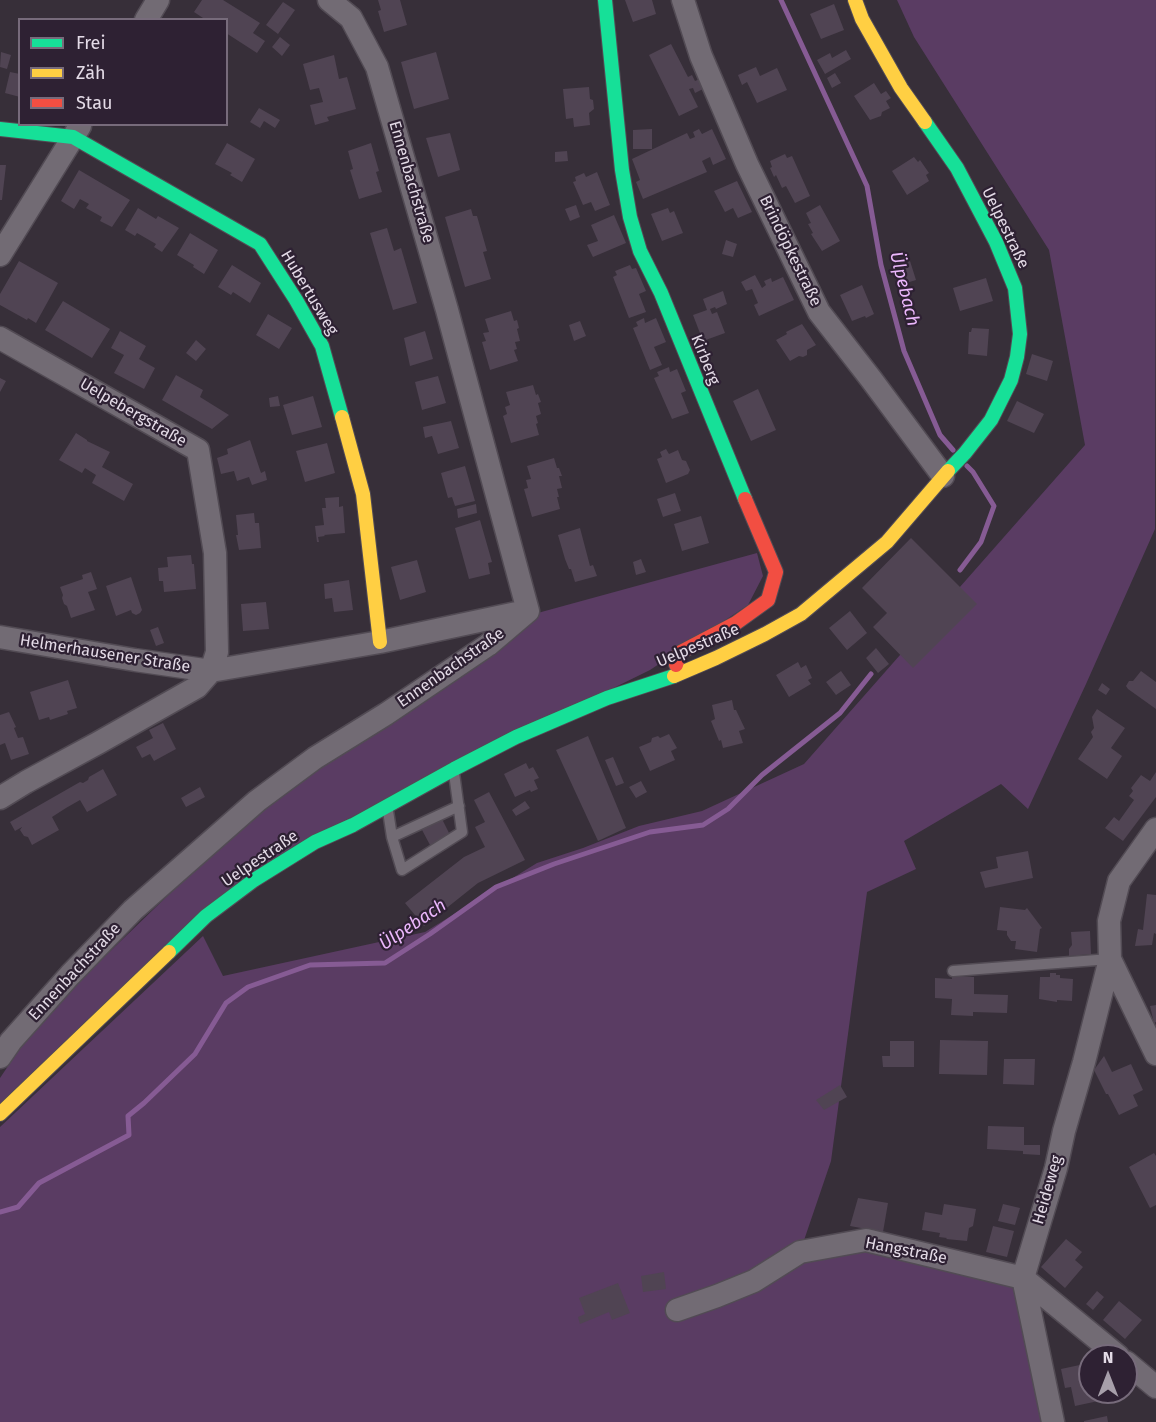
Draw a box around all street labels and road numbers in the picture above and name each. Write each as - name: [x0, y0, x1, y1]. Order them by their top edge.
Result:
- street label: Ennenbachstraße: [384, 119, 438, 245]
- street label: Uelpestraße: [977, 184, 1033, 272]
- street label: Brindöpkestraße: [755, 193, 825, 309]
- street label: Hubertusweg: [276, 247, 342, 339]
- street label: Kirberg: [686, 332, 724, 388]
- street label: Uelpebergstraße: [76, 375, 190, 451]
- street label: Uelpestraße: [654, 620, 742, 672]
- street label: Ennenbachstraße: [394, 624, 508, 712]
- street label: Helmerhausener Straße: [19, 631, 191, 677]
- street label: Uelpestraße: [218, 826, 302, 892]
- street label: Ennenbachstraße: [25, 919, 125, 1025]
- street label: Heideweg: [1029, 1153, 1067, 1227]
- street label: Hangstraße: [863, 1234, 949, 1268]

